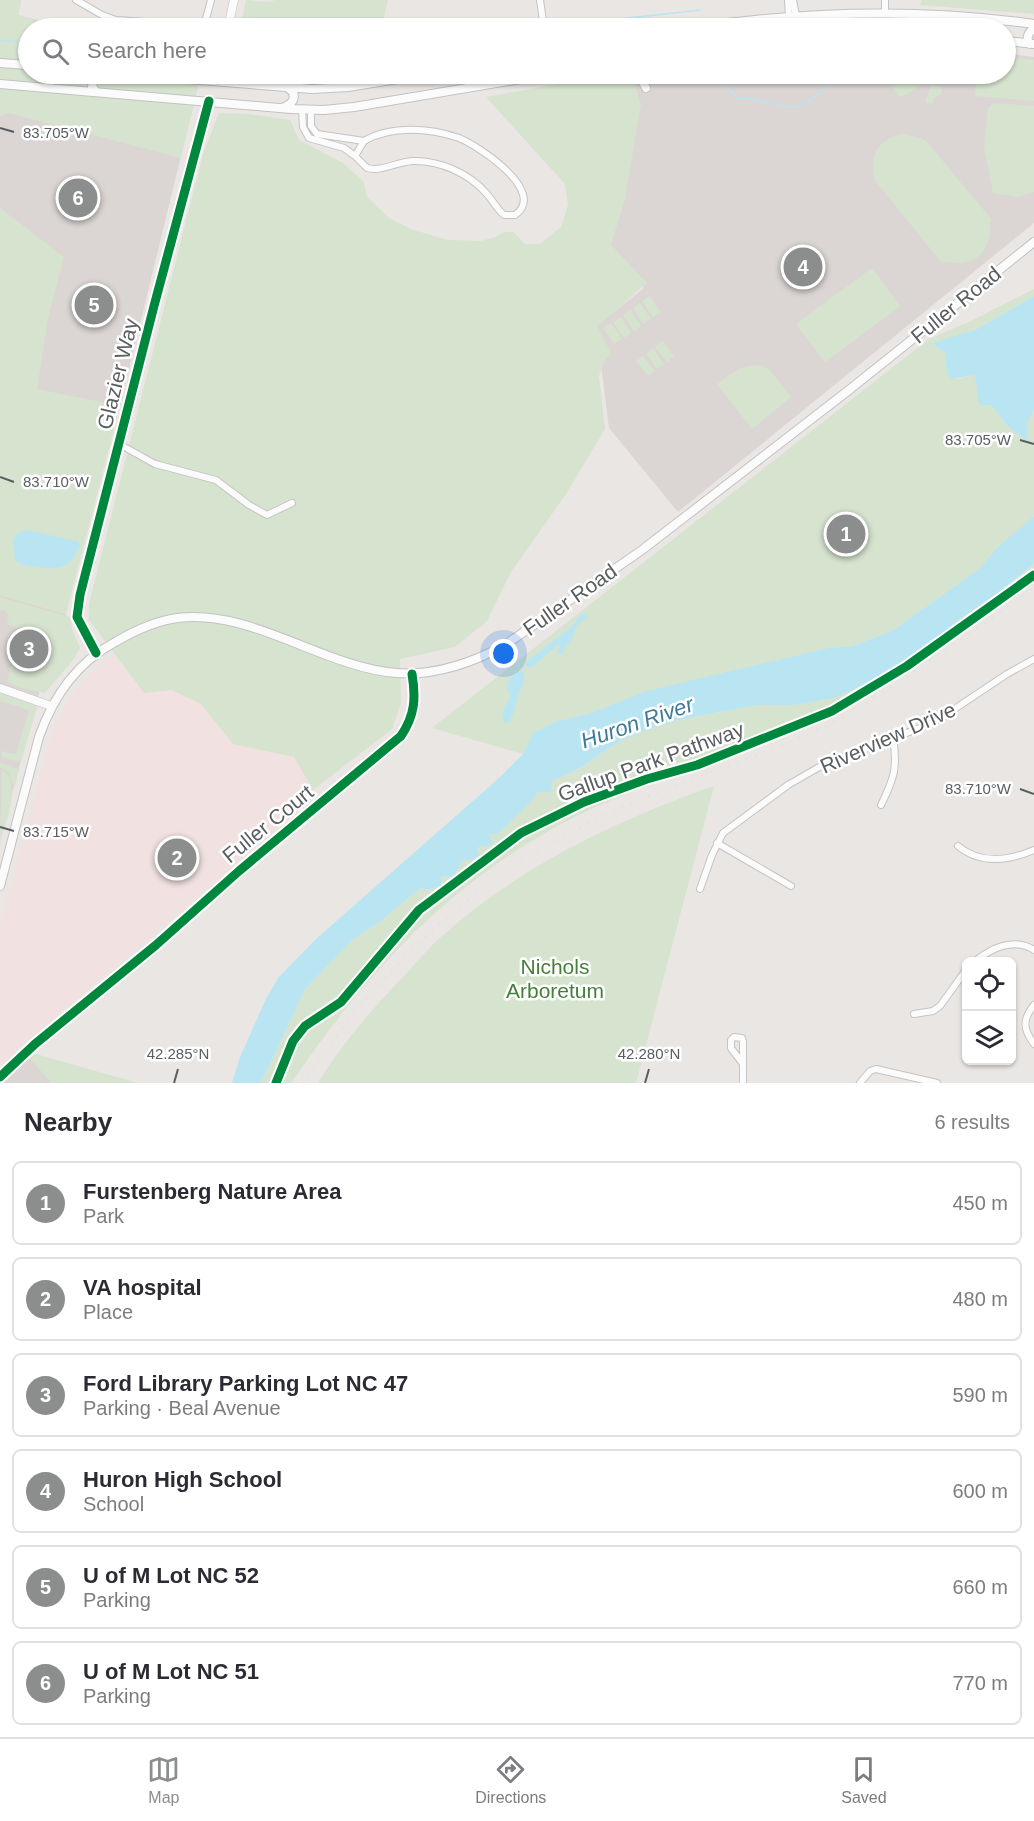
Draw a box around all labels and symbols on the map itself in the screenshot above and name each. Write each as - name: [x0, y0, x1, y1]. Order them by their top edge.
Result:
- text: 83.705°W: [23, 124, 90, 141]
- pin: 6: [58, 176, 98, 220]
- pin: 4: [784, 244, 822, 290]
- street label: Fuller Road: [906, 262, 1005, 348]
- pin: 5: [74, 282, 113, 328]
- street label: Glazier Way: [93, 316, 143, 432]
- text: 83.705°W: [945, 431, 1012, 448]
- text: 83.710°W: [23, 473, 90, 490]
- pin: 1: [826, 512, 866, 556]
- street label: Fuller Road: [519, 559, 621, 640]
- pin: 3: [9, 626, 48, 672]
- your location: [489, 639, 518, 668]
- water label: Huron River: [578, 691, 698, 753]
- street label: Riverview Drive: [816, 697, 959, 778]
- street label: Gallup Park Pathway: [555, 717, 747, 806]
- street label: Fuller Court: [218, 780, 318, 867]
- text: 83.710°W: [945, 780, 1012, 797]
- text: 83.715°W: [23, 823, 90, 840]
- pin: 2: [158, 836, 196, 880]
- park label: Nichols Arboretum: [506, 955, 604, 1002]
- text: 42.285°N: [147, 1045, 209, 1062]
- text: 42.280°N: [618, 1045, 680, 1062]

